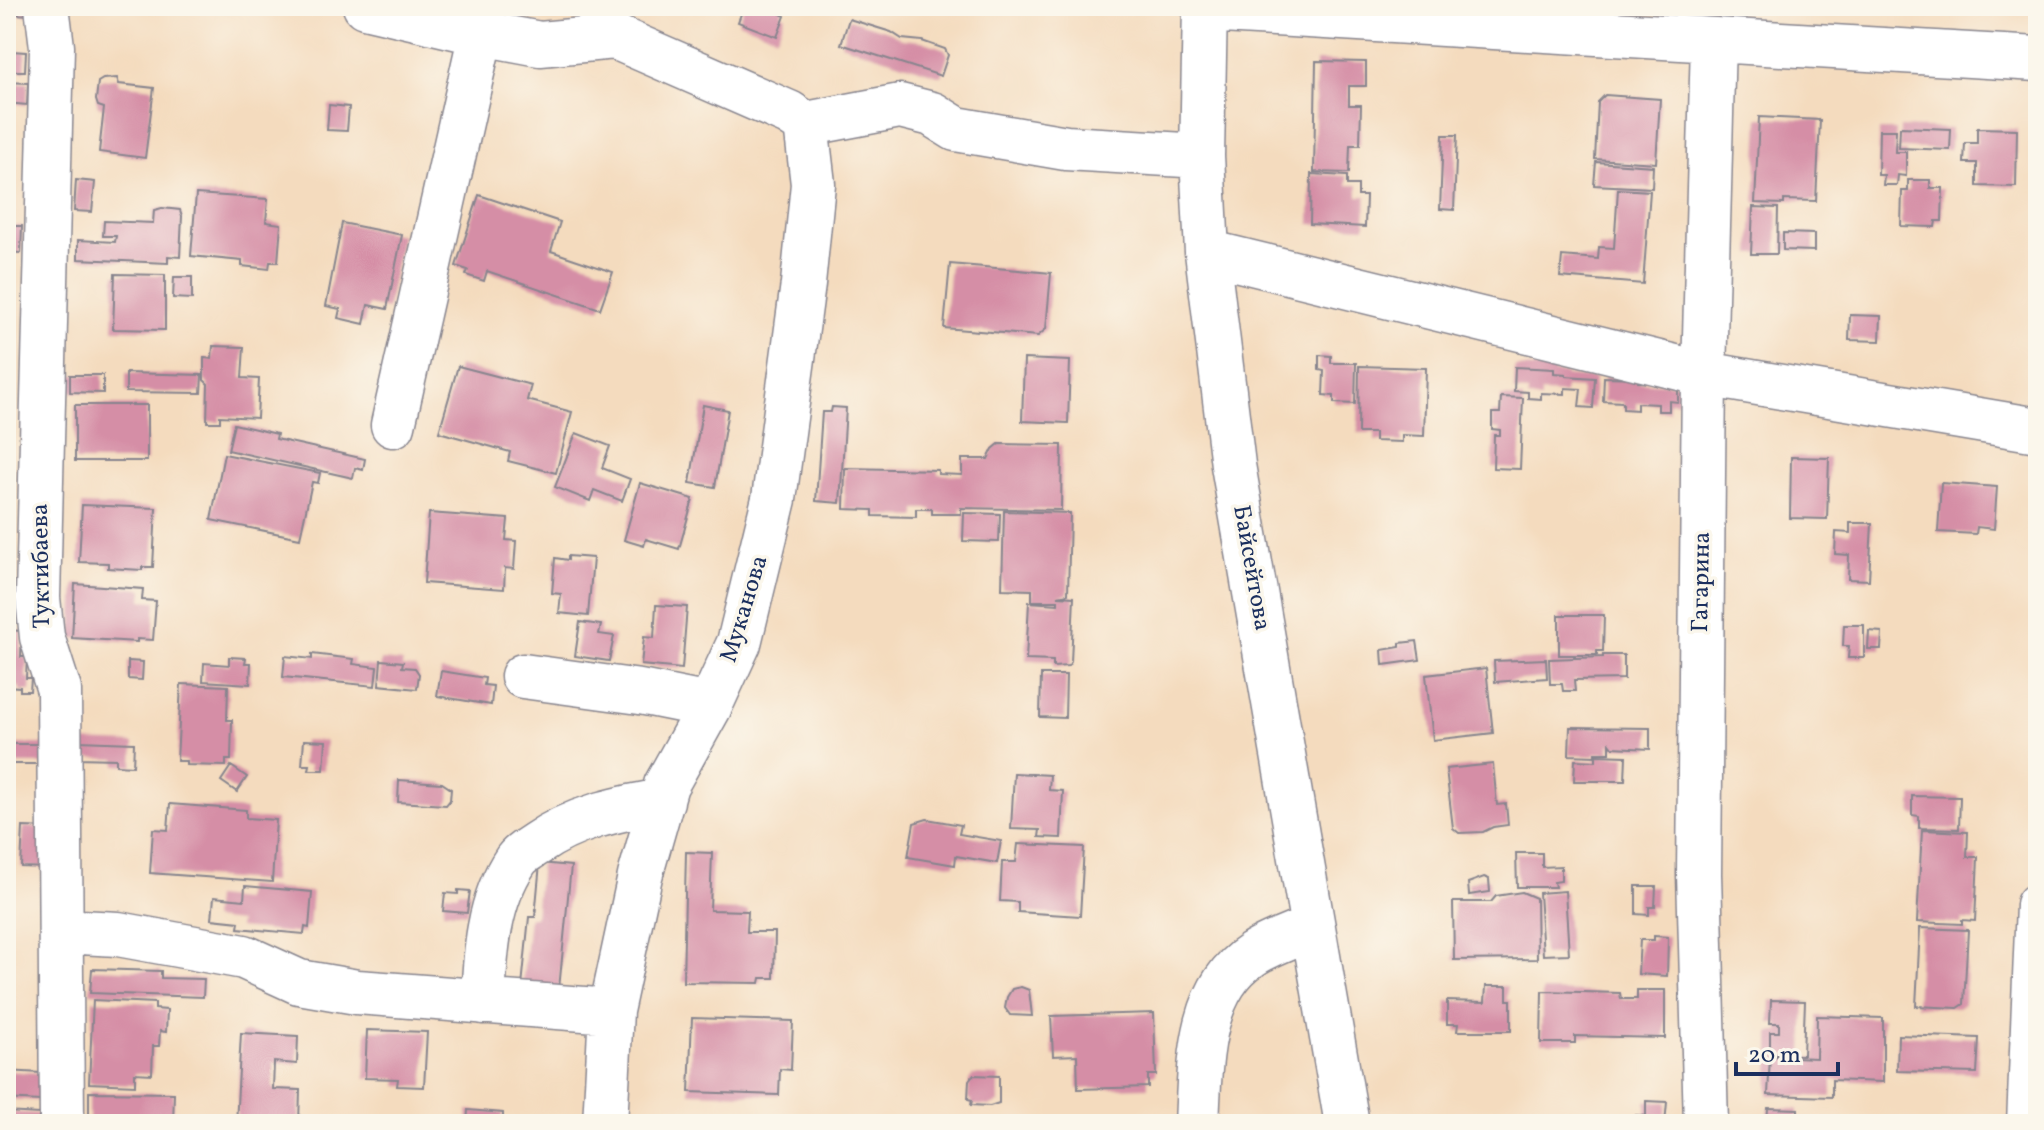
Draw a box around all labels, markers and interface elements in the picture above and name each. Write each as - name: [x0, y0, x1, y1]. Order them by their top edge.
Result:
- street label: Туктибаева: [24, 503, 60, 629]
- street label: Байсейтова: [1223, 503, 1279, 633]
- street label: Гагарина: [1684, 531, 1720, 633]
- street label: Муканова: [713, 551, 777, 667]
- scale bar: [1736, 1026, 1838, 1076]
- text: 20 m: [1748, 1039, 1801, 1073]

